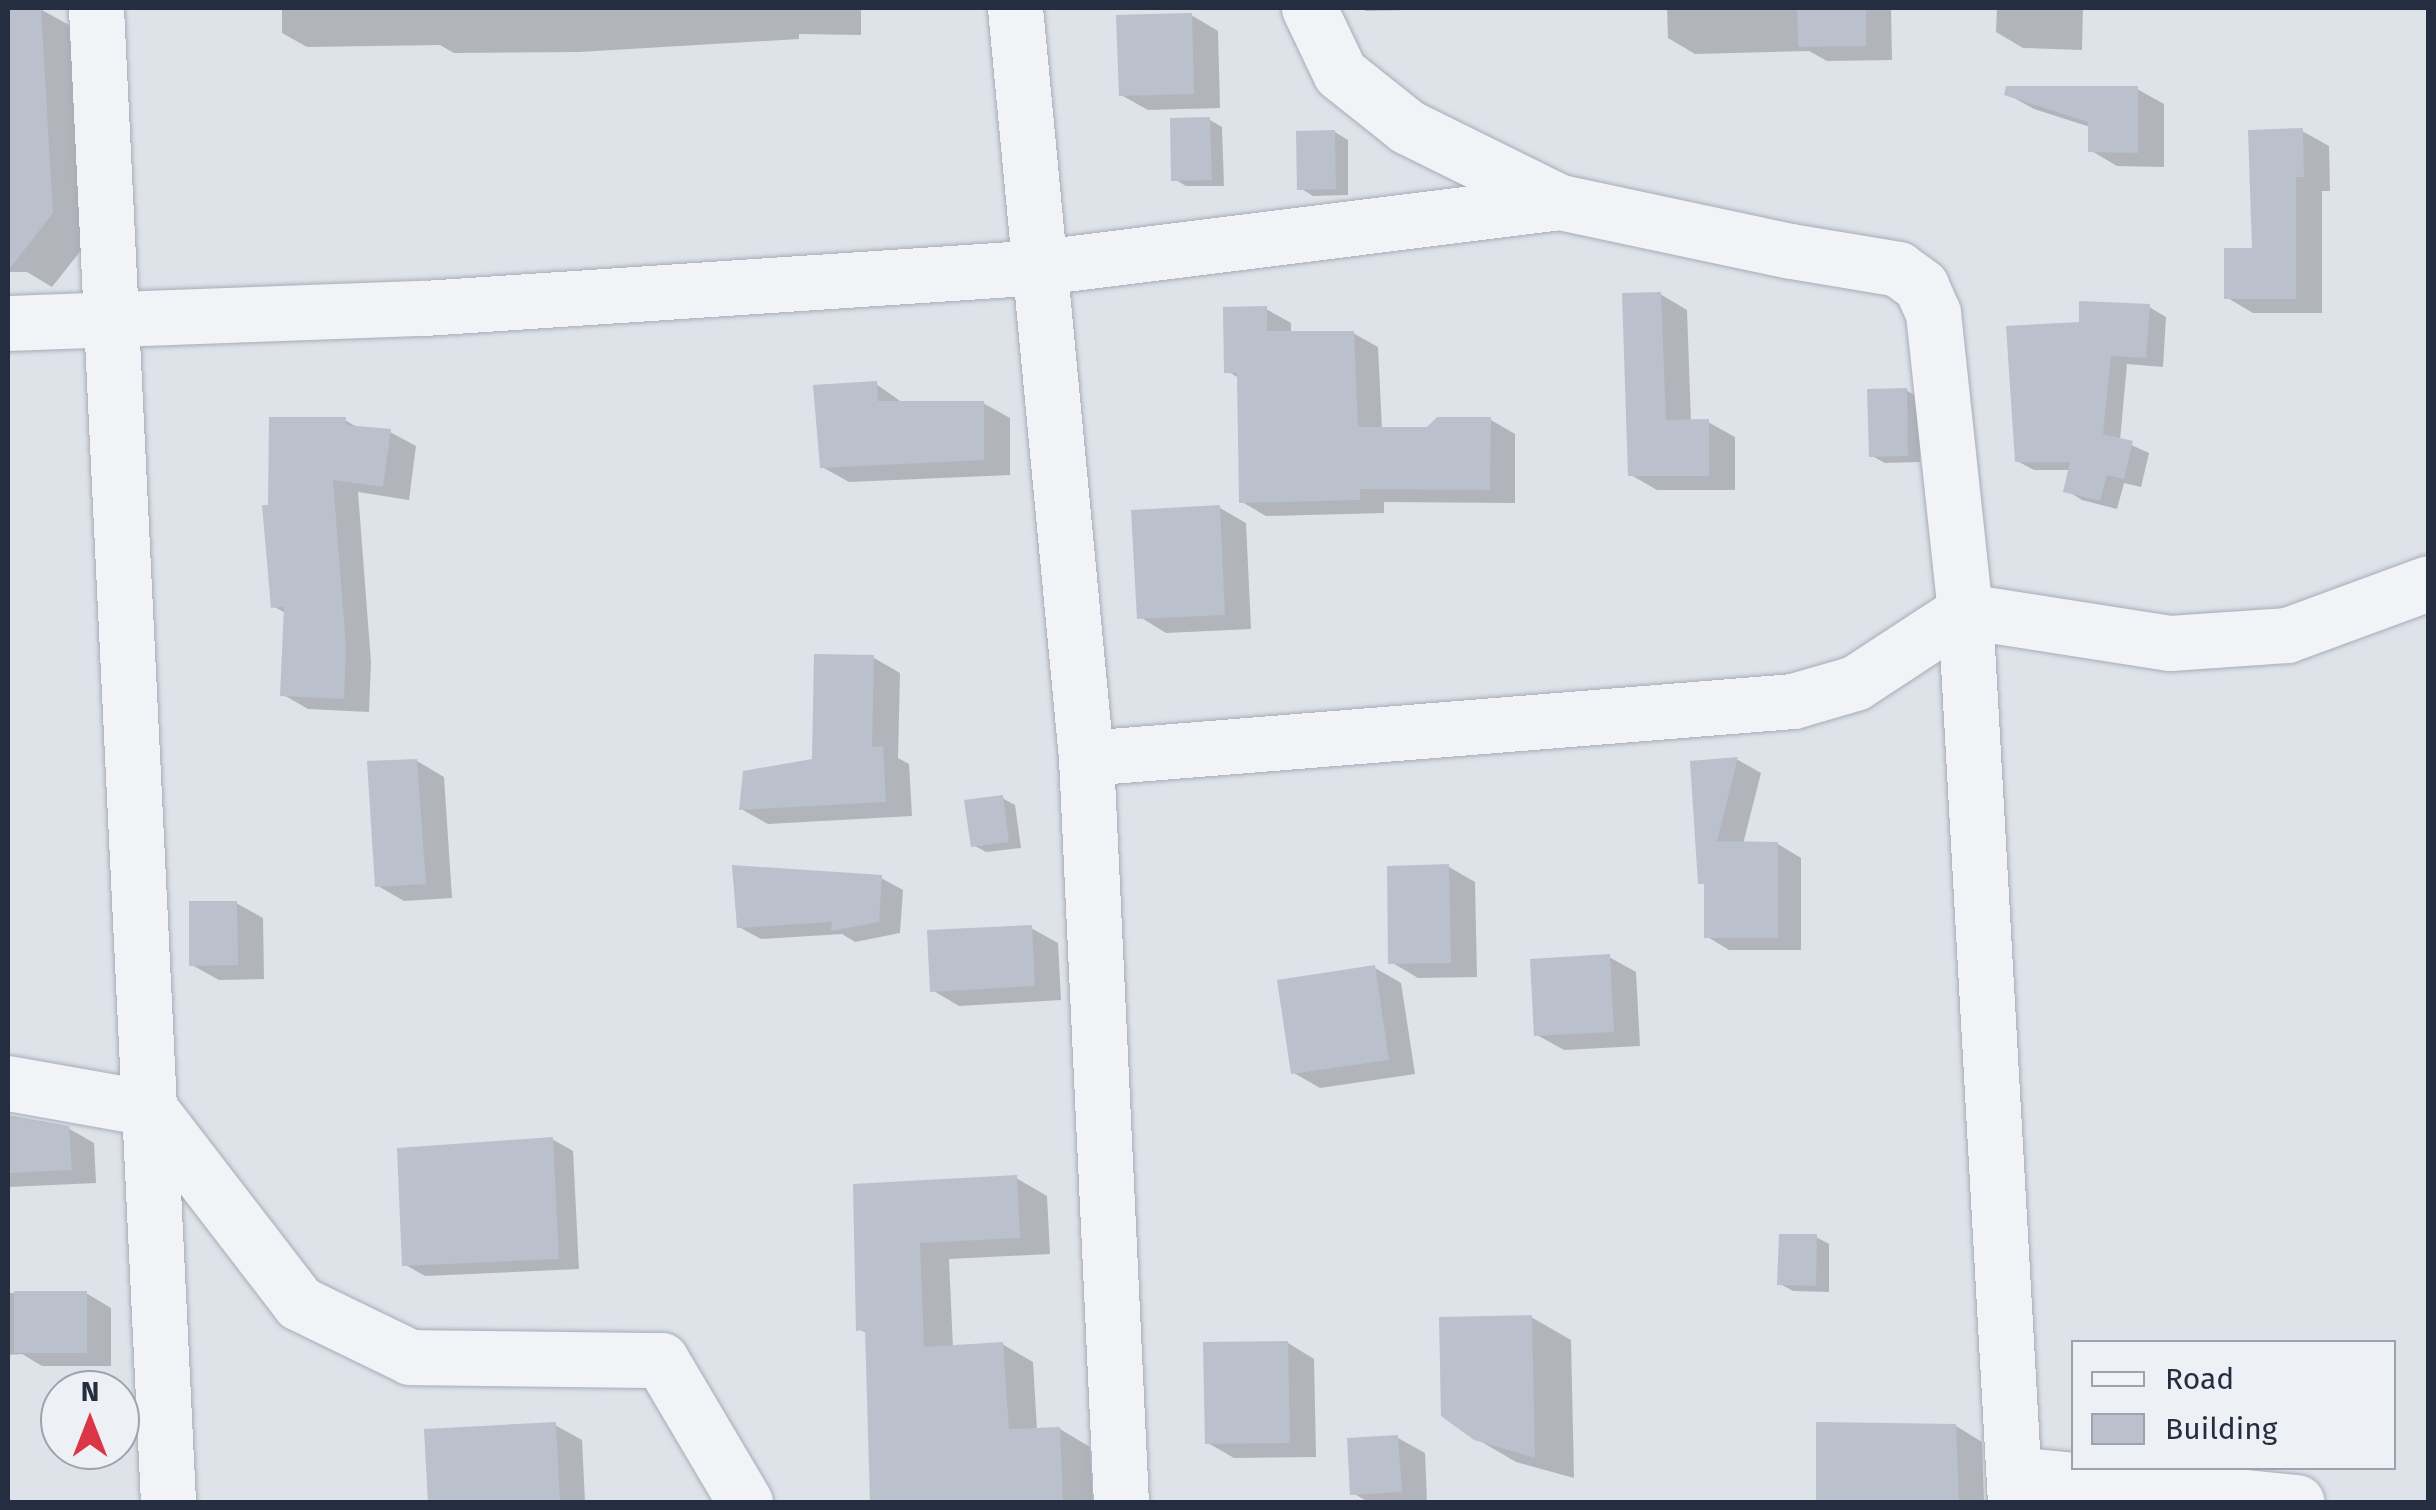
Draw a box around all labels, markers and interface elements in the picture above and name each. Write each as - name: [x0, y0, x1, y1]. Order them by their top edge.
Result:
- legend: [2071, 1340, 2396, 1470]
- text: Road: [2165, 1361, 2234, 1397]
- north arrow: [40, 1370, 140, 1470]
- text: N: [81, 1375, 99, 1408]
- text: Building: [2165, 1411, 2277, 1447]

